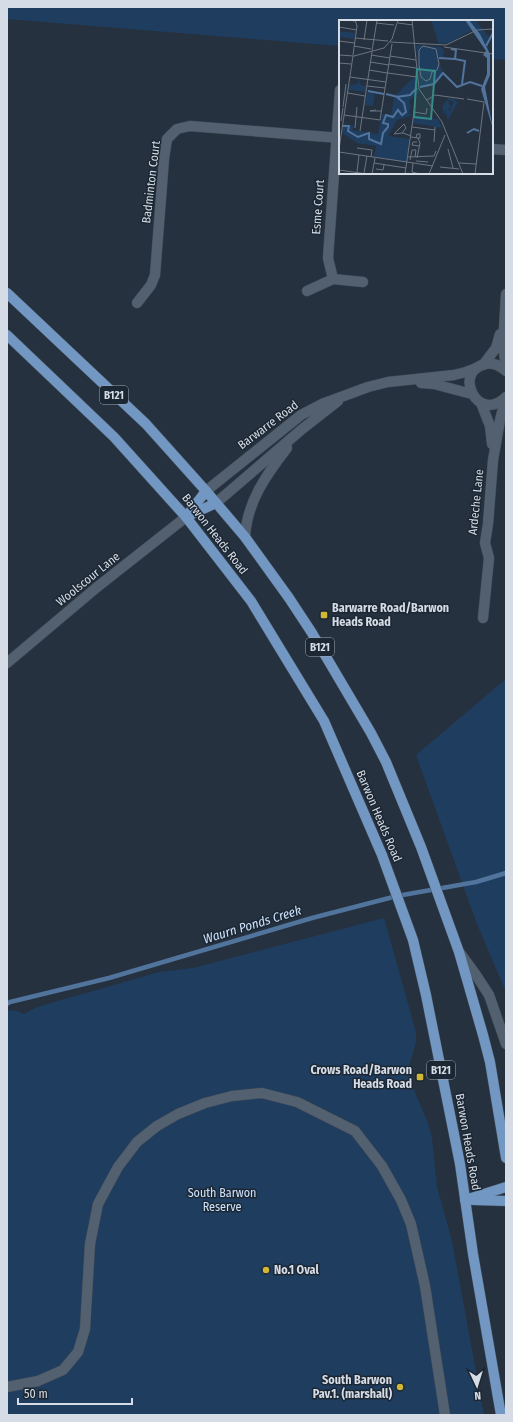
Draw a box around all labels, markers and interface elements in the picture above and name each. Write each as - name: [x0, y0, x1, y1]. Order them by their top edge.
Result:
- inset map: [339, 20, 493, 174]
- street label: Badminton Court: [139, 140, 163, 224]
- street label: Esme Court: [309, 179, 327, 235]
- road number: B121: [100, 386, 128, 404]
- street label: Barwarre Road: [235, 398, 301, 452]
- street label: Ardeche Lane: [466, 468, 486, 536]
- street label: Barwon Heads Road: [179, 491, 251, 577]
- street label: Woolscour Lane: [53, 549, 123, 609]
- place label: Barwarre Road/Barwon Heads Road: [332, 601, 449, 629]
- marker: Barwarre Road/Barwon Heads Road: [319, 610, 329, 620]
- road number: B121: [306, 638, 334, 656]
- street label: Barwon Heads Road: [353, 768, 405, 864]
- water label: Waurn Ponds Creek: [201, 902, 304, 947]
- road number: B121: [427, 1061, 455, 1079]
- place label: Crows Road/Barwon Heads Road: [310, 1063, 412, 1091]
- marker: Crows Road/Barwon Heads Road: [415, 1072, 425, 1082]
- street label: Barwon Heads Road: [453, 1092, 483, 1192]
- park label: South Barwon Reserve: [188, 1186, 256, 1214]
- place label: No.1 Oval: [274, 1263, 319, 1277]
- marker: No.1 Oval: [261, 1265, 271, 1275]
- north arrow: [457, 1366, 497, 1406]
- place label: South Barwon Pav.1. (marshall): [313, 1373, 392, 1401]
- scale bar: [18, 1380, 132, 1406]
- marker: South Barwon Pav.1. (marshall): [395, 1382, 405, 1392]
- text: 50 m: [24, 1387, 48, 1401]
- text: N: [474, 1389, 481, 1402]

